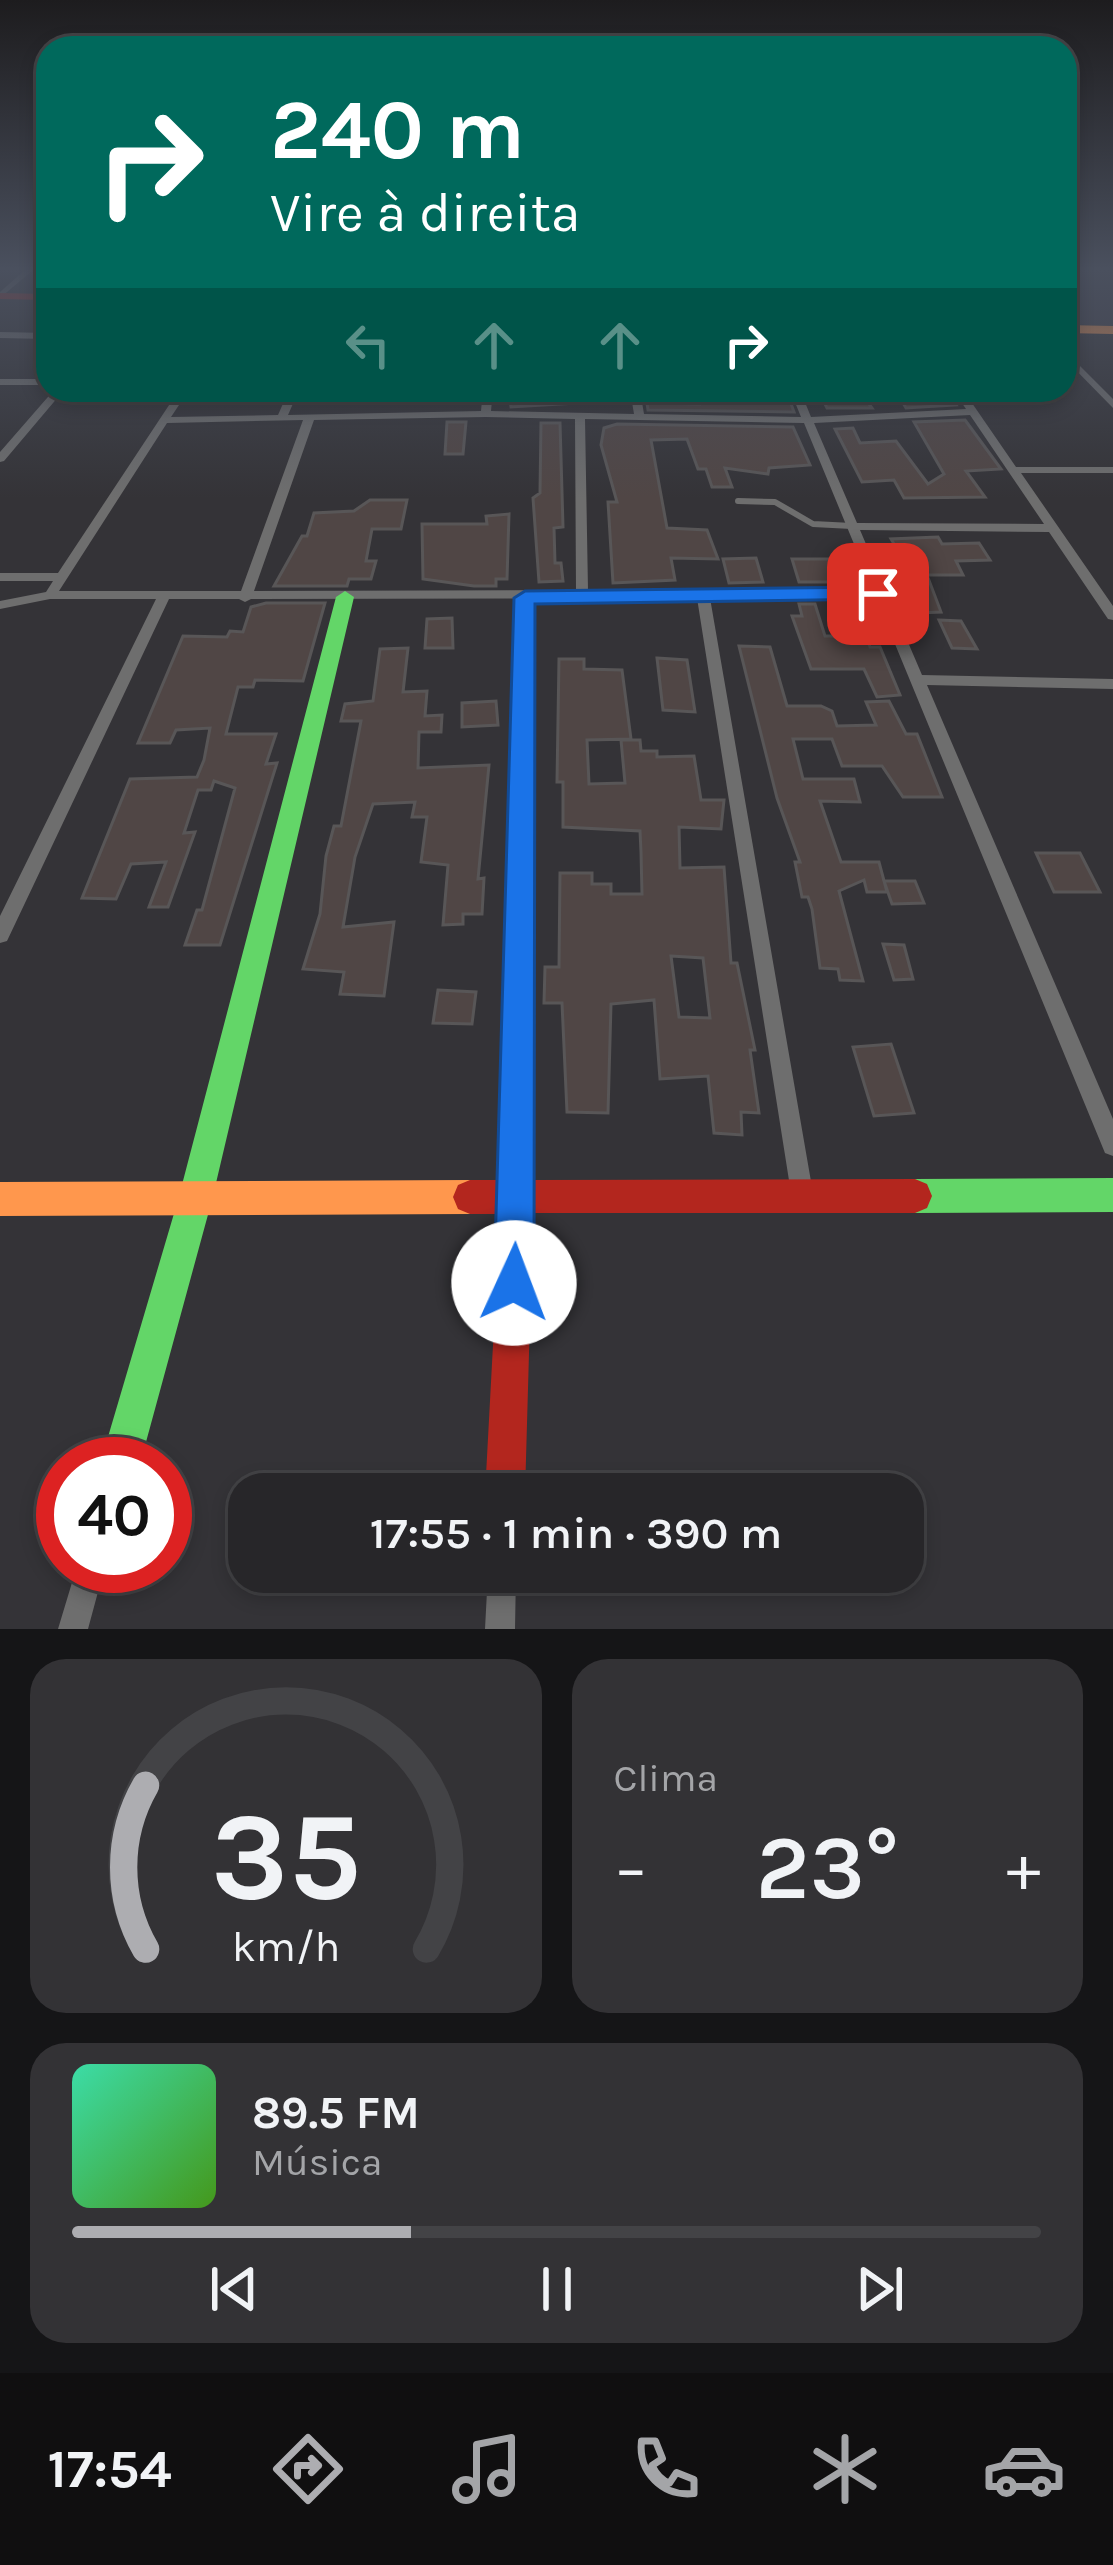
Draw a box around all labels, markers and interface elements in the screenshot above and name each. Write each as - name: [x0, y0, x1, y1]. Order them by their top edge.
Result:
- text: 240 m: [270, 81, 525, 179]
- icon: right: [72, 84, 228, 240]
- text: Vire à direita: [270, 181, 581, 245]
- icon: left: [335, 312, 401, 378]
- icon: ahead: [461, 312, 527, 378]
- icon: ahead: [587, 312, 653, 378]
- icon: right: [713, 312, 779, 378]
- pin: [827, 543, 929, 645]
- icon: arrive: [845, 561, 911, 627]
- position arrow: [451, 1220, 577, 1346]
- speed limit sign: 40: [36, 1437, 192, 1593]
- text: 17:55 · 1 min · 390 m: [370, 1507, 782, 1559]
- text: Clima: [614, 1755, 718, 1801]
- text: 35: [211, 1784, 361, 1929]
- text: 23°: [756, 1815, 899, 1921]
- text: −: [614, 1829, 648, 1907]
- text: +: [1006, 1829, 1041, 1907]
- text: km/h: [231, 1922, 340, 1972]
- text: 89.5 FM: [252, 2087, 420, 2139]
- text: Música: [252, 2139, 382, 2185]
- icon: previous: [201, 2256, 267, 2322]
- icon: pause: [524, 2256, 590, 2322]
- icon: next: [847, 2256, 913, 2322]
- icon: directions: [266, 2427, 350, 2511]
- icon: music: [445, 2427, 529, 2511]
- icon: phone: [624, 2427, 708, 2511]
- icon: climate: [803, 2427, 887, 2511]
- icon: car: [982, 2427, 1066, 2511]
- text: 17:54: [47, 2437, 172, 2501]

